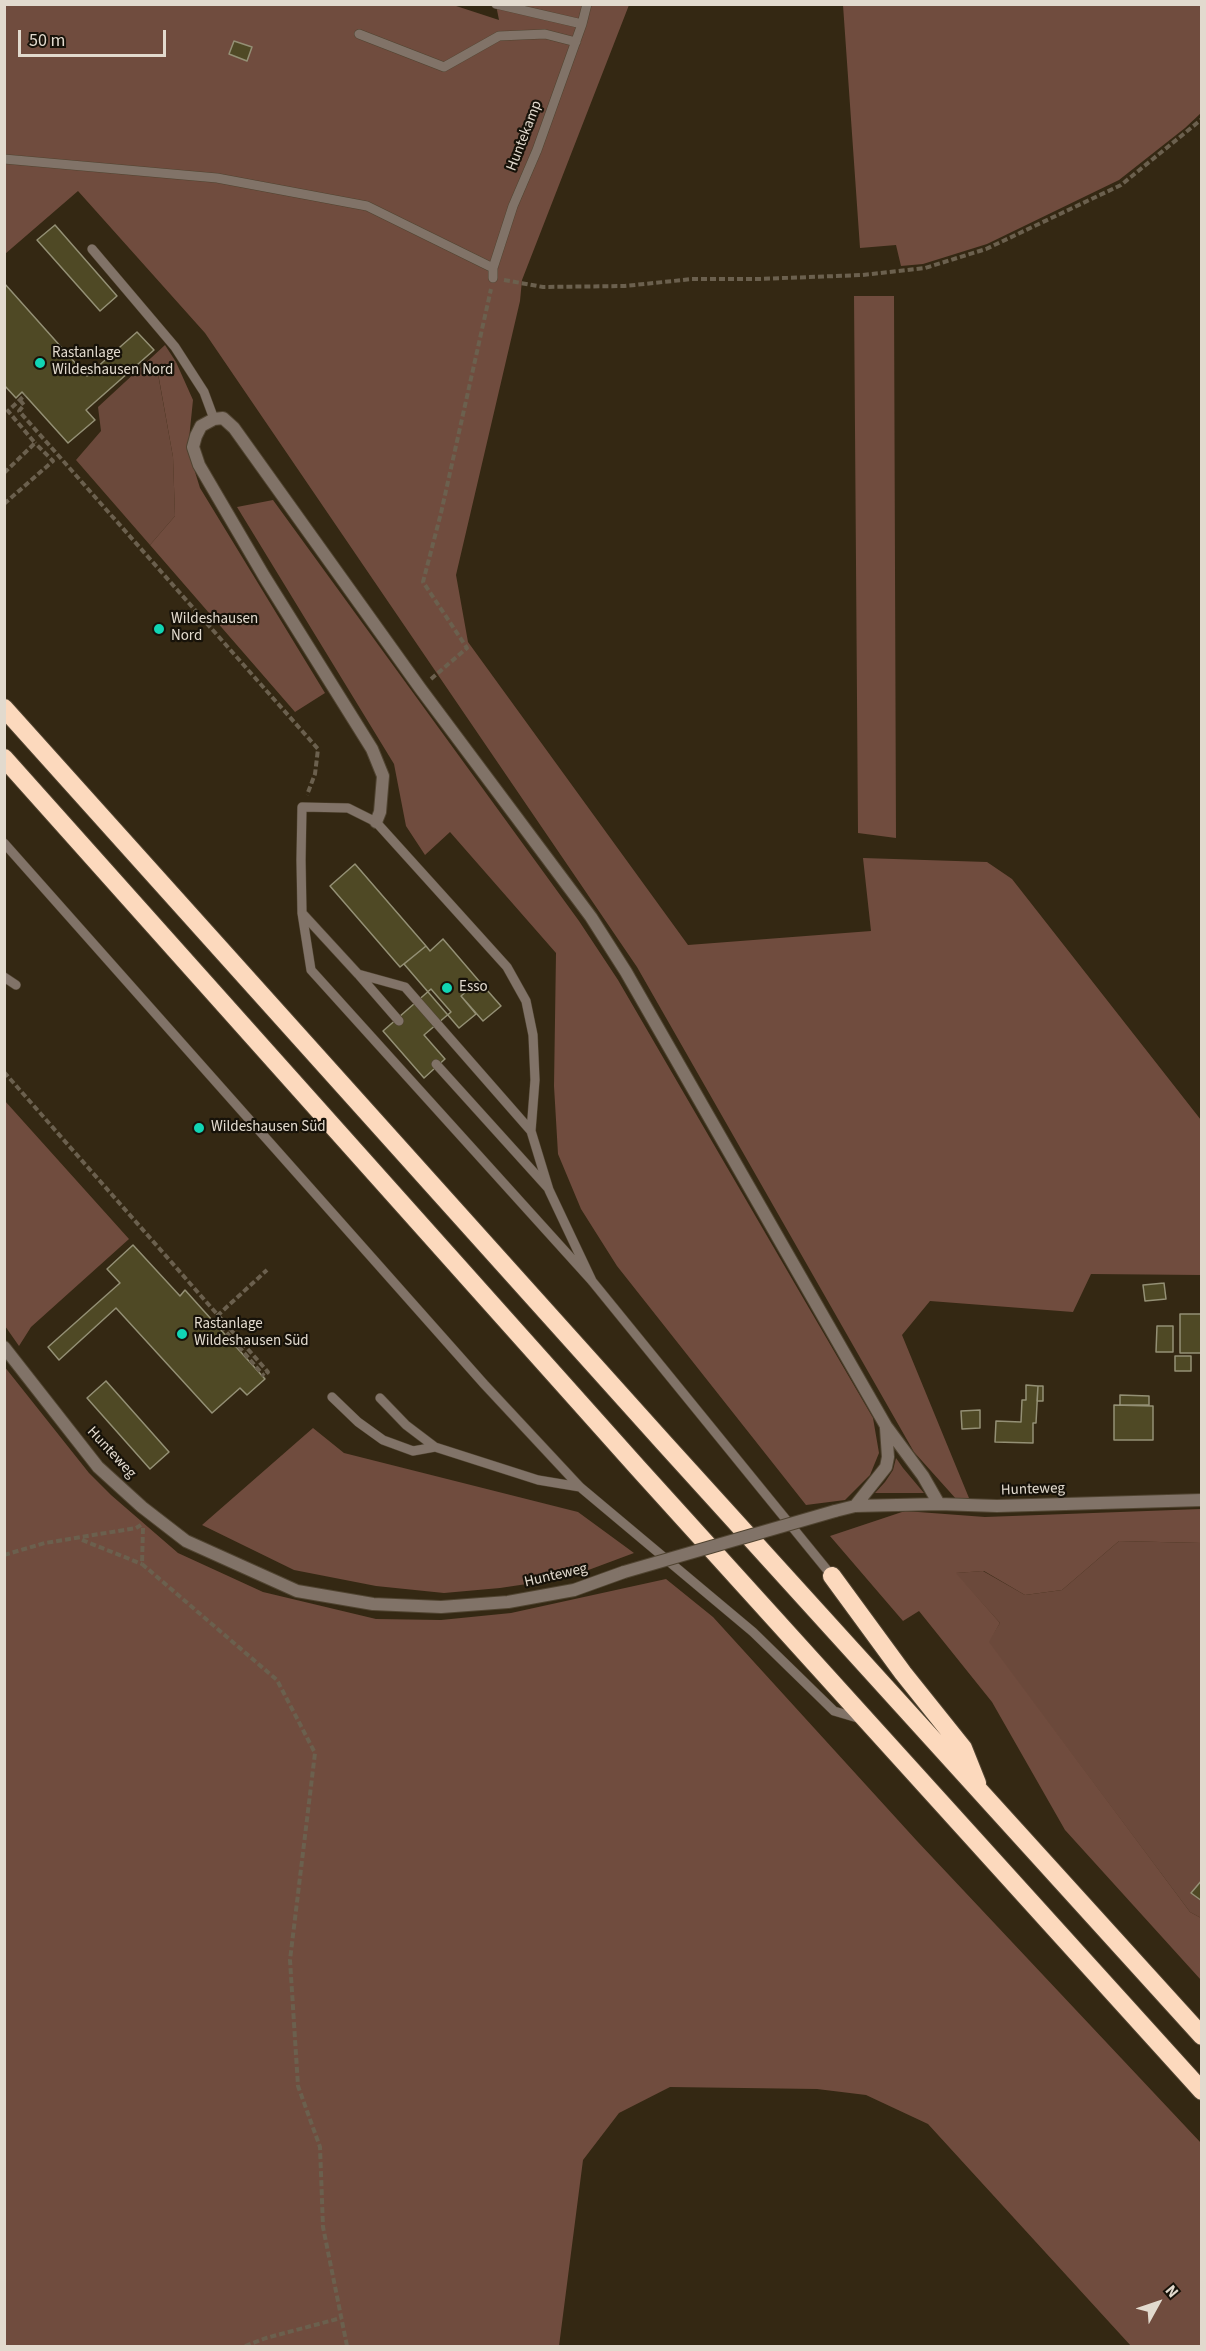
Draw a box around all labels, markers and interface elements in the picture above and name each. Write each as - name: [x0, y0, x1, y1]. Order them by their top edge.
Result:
- scale bar: [21, 18, 170, 56]
- text: 50 m: [29, 28, 65, 53]
- street label: Huntekamp: [503, 98, 547, 174]
- place label: Rastanlage Wildeshausen Nord: [52, 345, 173, 380]
- marker: Rastanlage Wildeshausen Nord: [33, 356, 47, 370]
- place label: Wildeshausen Nord: [171, 611, 258, 646]
- marker: Wildeshausen Nord: [152, 622, 166, 636]
- place label: Esso: [459, 979, 488, 997]
- marker: Esso: [440, 981, 454, 995]
- place label: Wildeshausen Süd: [211, 1119, 326, 1137]
- marker: Wildeshausen Süd: [192, 1121, 206, 1135]
- place label: Rastanlage Wildeshausen Süd: [194, 1316, 309, 1351]
- marker: Rastanlage Wildeshausen Süd: [175, 1327, 189, 1341]
- street label: Hunteweg: [83, 1423, 139, 1483]
- street label: Hunteweg: [1001, 1480, 1065, 1500]
- street label: Hunteweg: [523, 1560, 589, 1592]
- north arrow: [1128, 2273, 1188, 2333]
- text: N: [1160, 2280, 1184, 2303]

